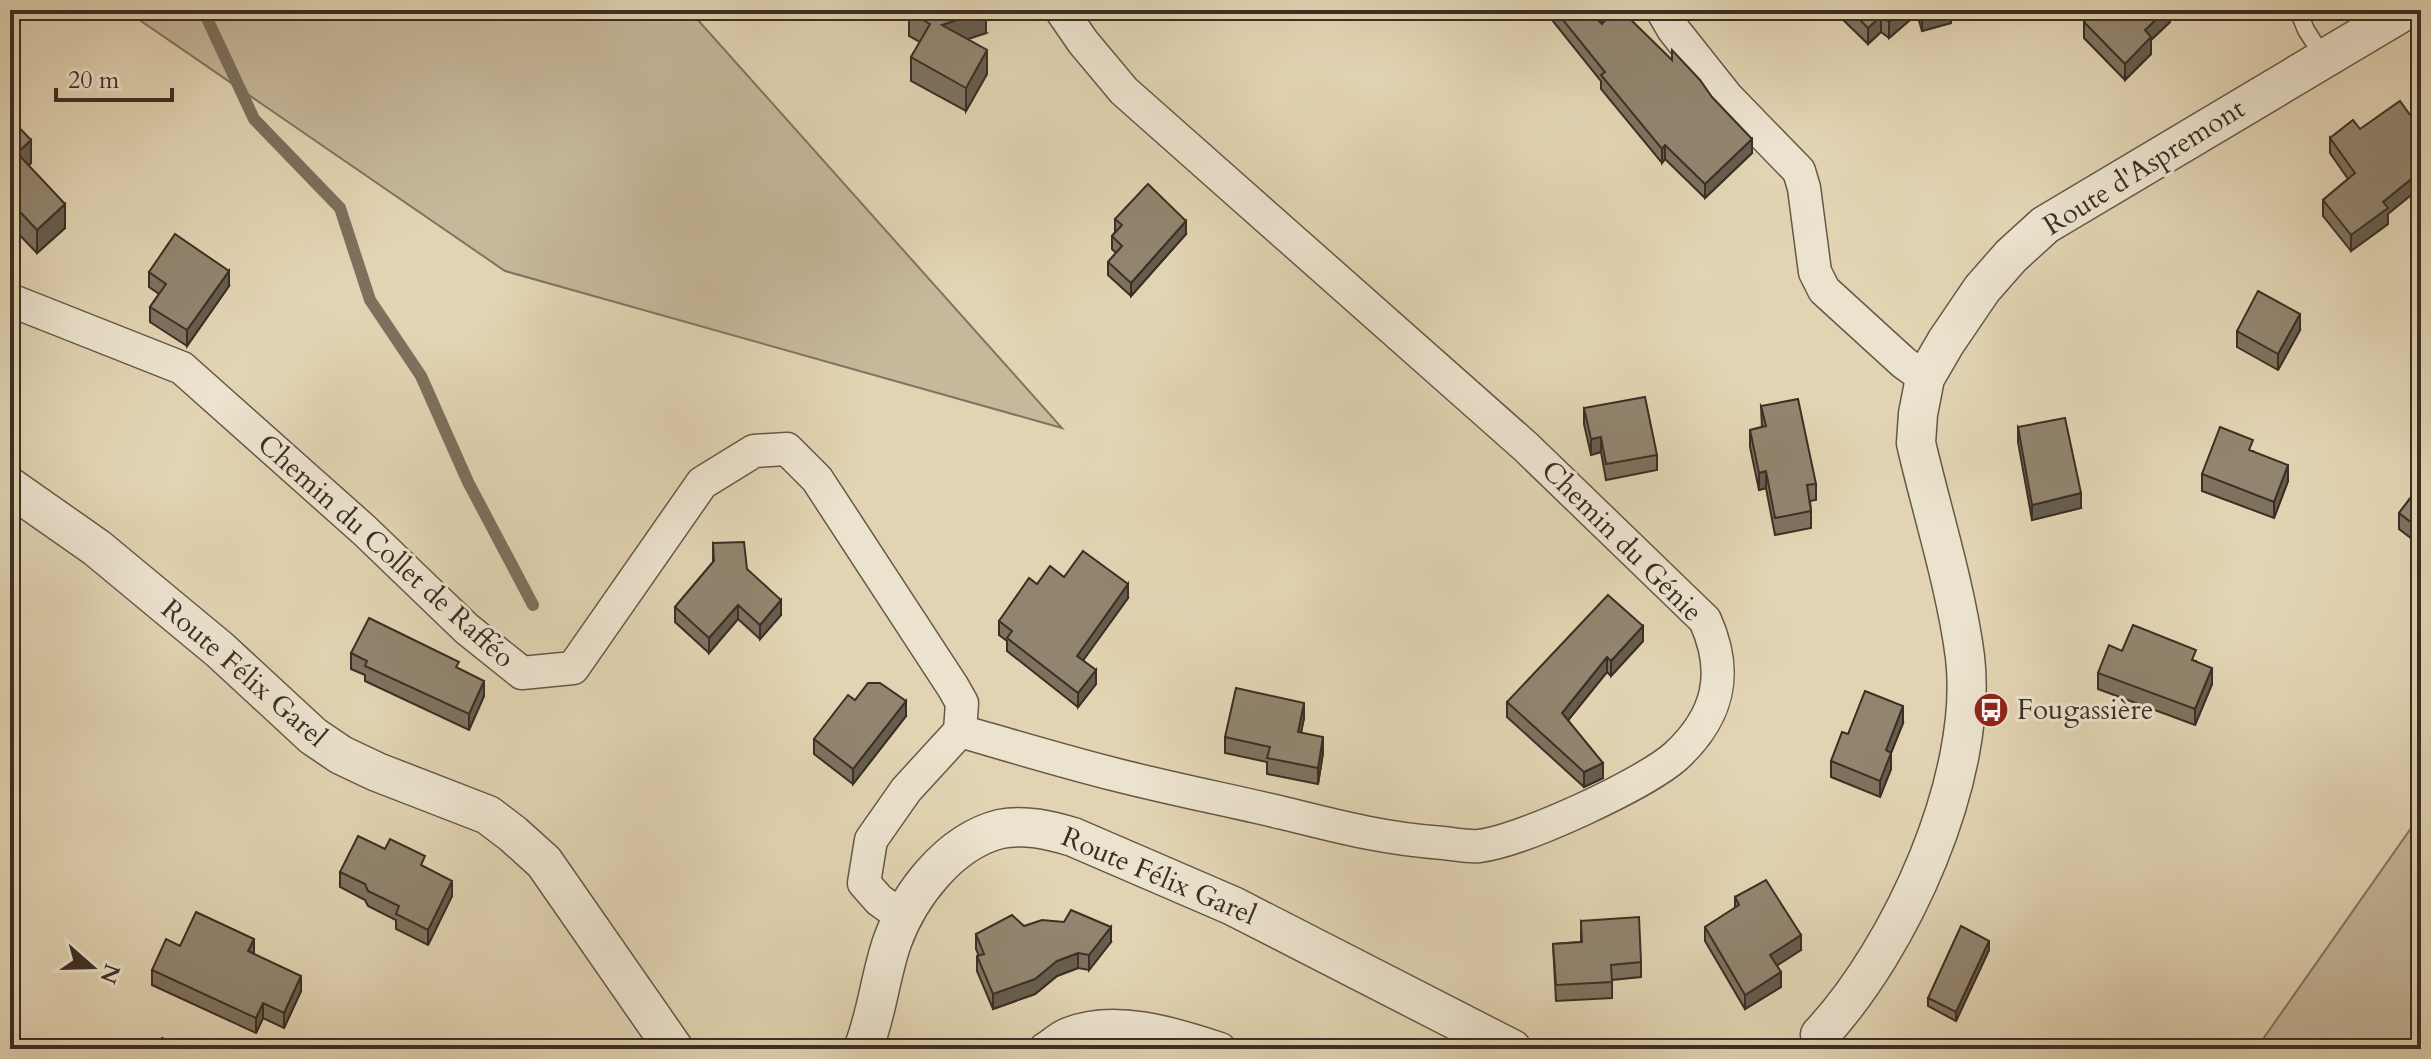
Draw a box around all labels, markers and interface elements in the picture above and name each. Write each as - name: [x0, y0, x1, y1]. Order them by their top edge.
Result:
- scale bar: [56, 52, 172, 102]
- text: 20 m: [68, 64, 120, 97]
- street label: Route d'Aspremont: [2036, 90, 2252, 244]
- street label: Chemin du Collet de Rafféo: [249, 425, 523, 677]
- street label: Chemin du Génie: [1533, 452, 1711, 630]
- street label: Route Félix Garel: [153, 590, 335, 756]
- bus stop icon: Fougassière: [1972, 691, 2010, 729]
- place label: Fougassière: [2017, 691, 2154, 729]
- street label: Route Félix Garel: [1056, 818, 1262, 934]
- north arrow: [52, 927, 132, 1007]
- text: N: [92, 959, 127, 988]

